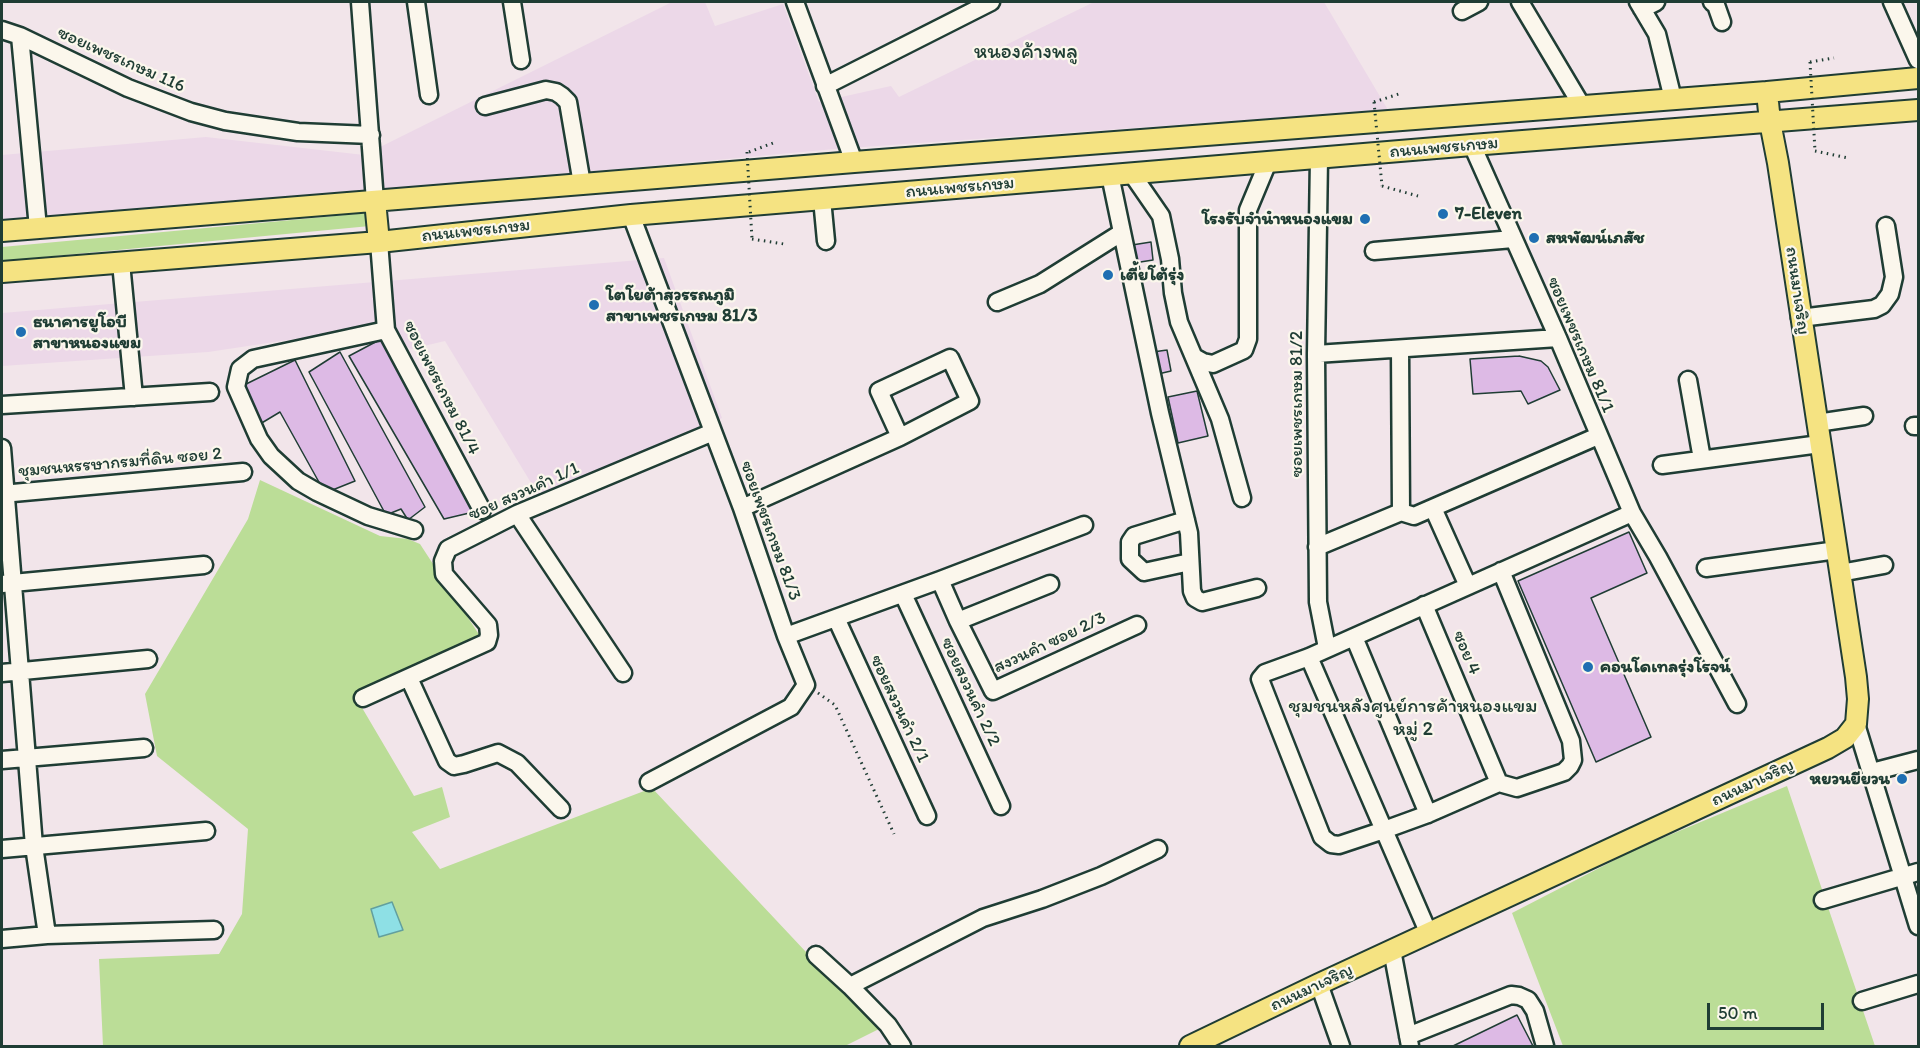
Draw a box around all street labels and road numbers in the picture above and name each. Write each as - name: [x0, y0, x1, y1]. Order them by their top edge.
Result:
- street label: ซอยเพชรเกษม 116: [54, 22, 188, 98]
- street label: ถนนเพชรเกษม: [1389, 132, 1499, 164]
- street label: ถนนเพชรเกษม: [905, 172, 1015, 204]
- street label: ถนนเพชรเกษม: [421, 215, 531, 247]
- street label: ถนนมาเจริญ: [1780, 245, 1814, 337]
- street label: ซอยเพชรเกษม 81/1: [1542, 274, 1618, 416]
- street label: ซอยเพชรเกษม 81/4: [398, 317, 484, 459]
- street label: ซอยเพชรเกษม 81/2: [1286, 331, 1308, 477]
- street label: ชุมชนหรรษากรมที่ดิน ซอย 2: [17, 443, 223, 483]
- street label: ซอย สงวนคำ 1/1: [465, 458, 583, 526]
- street label: ซอยเพชรเกษม 81/3: [735, 458, 805, 604]
- street label: สงวนคำ ซอย 2/3: [990, 608, 1110, 678]
- street label: ซอย 4: [1447, 628, 1485, 678]
- street label: ซอยสงวนคำ 2/2: [935, 634, 1005, 750]
- street label: ซอยสงวนคำ 2/1: [865, 652, 933, 766]
- street label: ถนนมาเจริญ: [1708, 754, 1798, 812]
- street label: ถนนมาเจริญ: [1267, 959, 1357, 1017]

